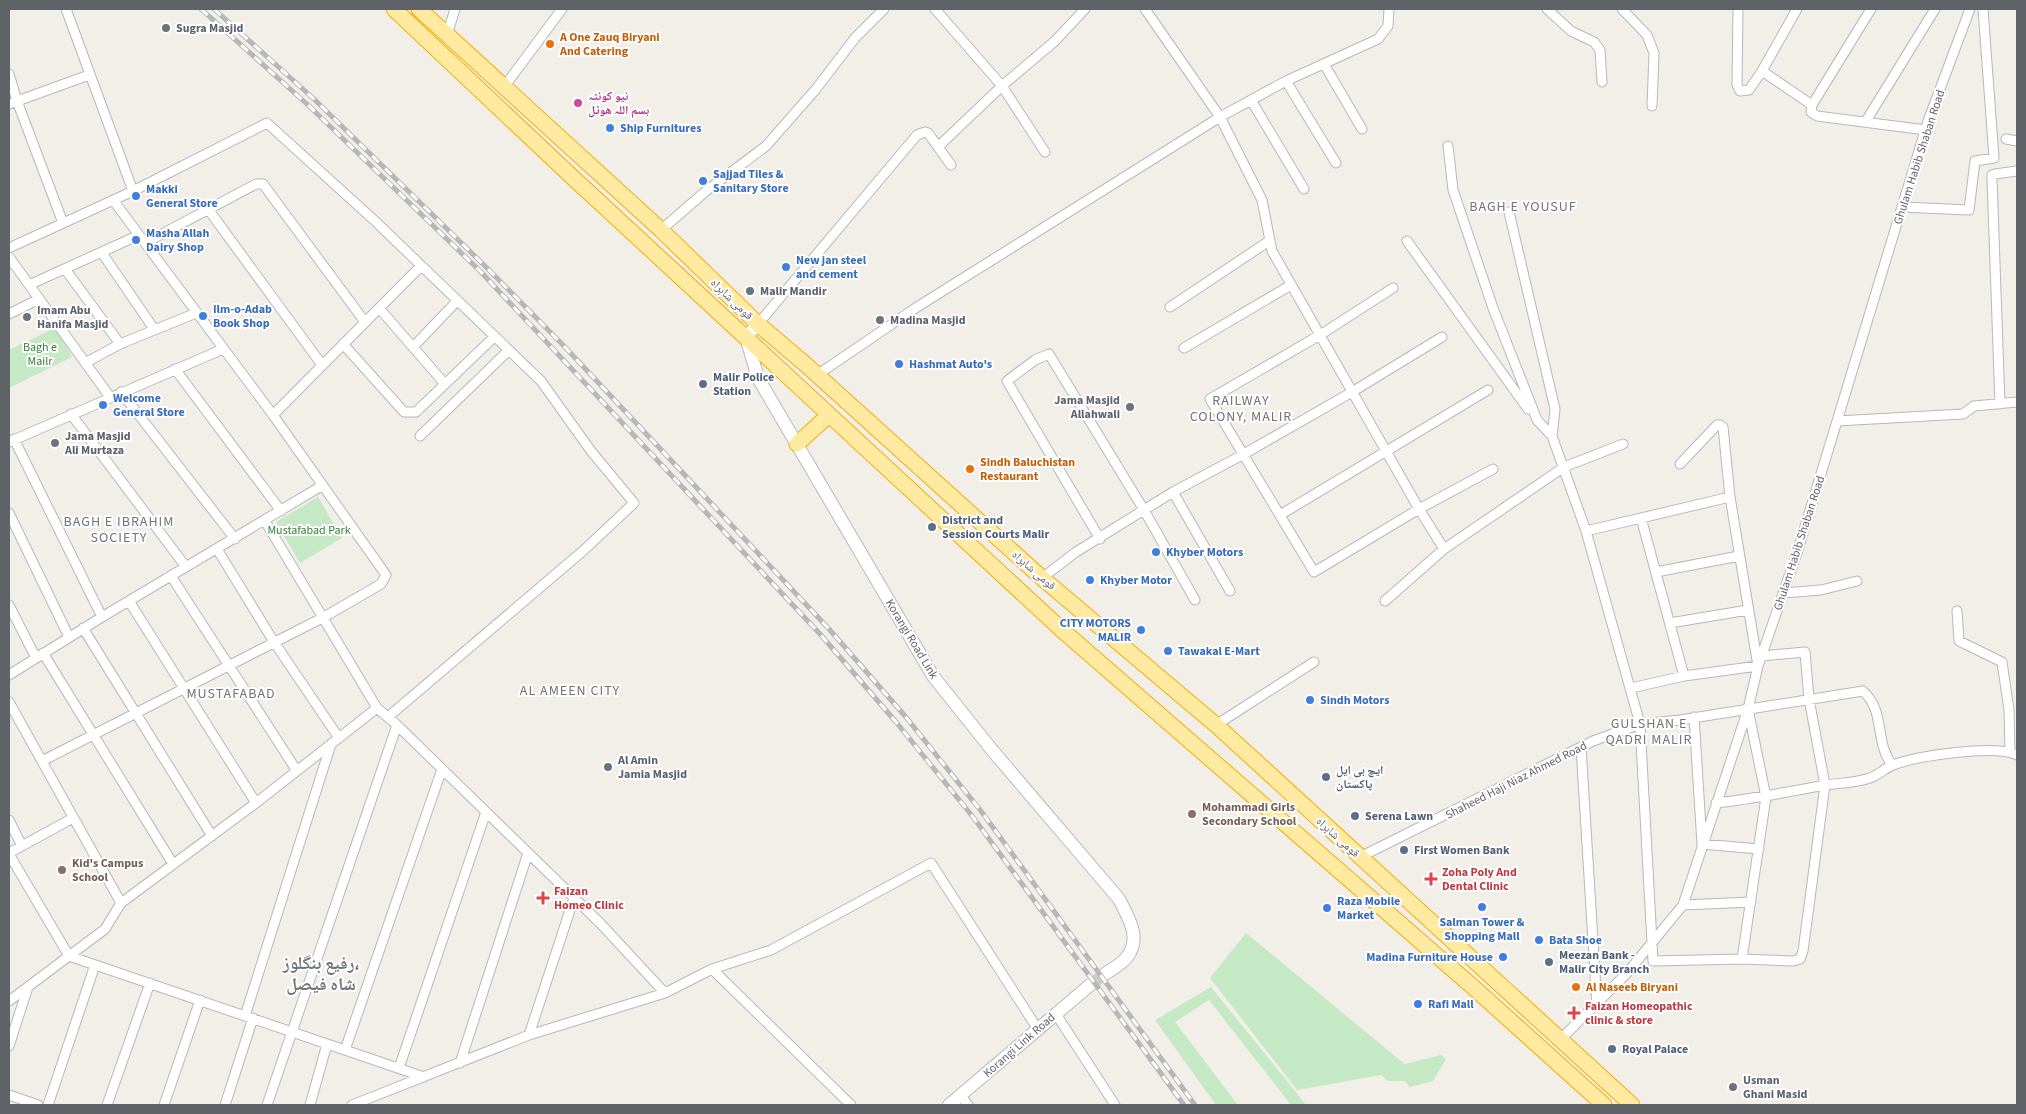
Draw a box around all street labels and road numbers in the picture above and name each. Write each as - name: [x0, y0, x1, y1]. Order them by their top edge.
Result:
- street label: Ghulam Habib Shaban Road: [1890, 88, 1949, 227]
- street label: قومی شاہراہ: [706, 275, 757, 324]
- street label: Ghulam Habib Shaban Road: [1770, 474, 1829, 613]
- street label: قومی شاہراہ: [1008, 546, 1059, 594]
- street label: Korangi Road Link: [881, 596, 942, 683]
- street label: Shaheed Haji Niaz Ahmed Road: [1443, 737, 1590, 824]
- street label: قومی شاہراہ: [1312, 813, 1363, 862]
- street label: Korangi Link Road: [980, 1009, 1059, 1082]

